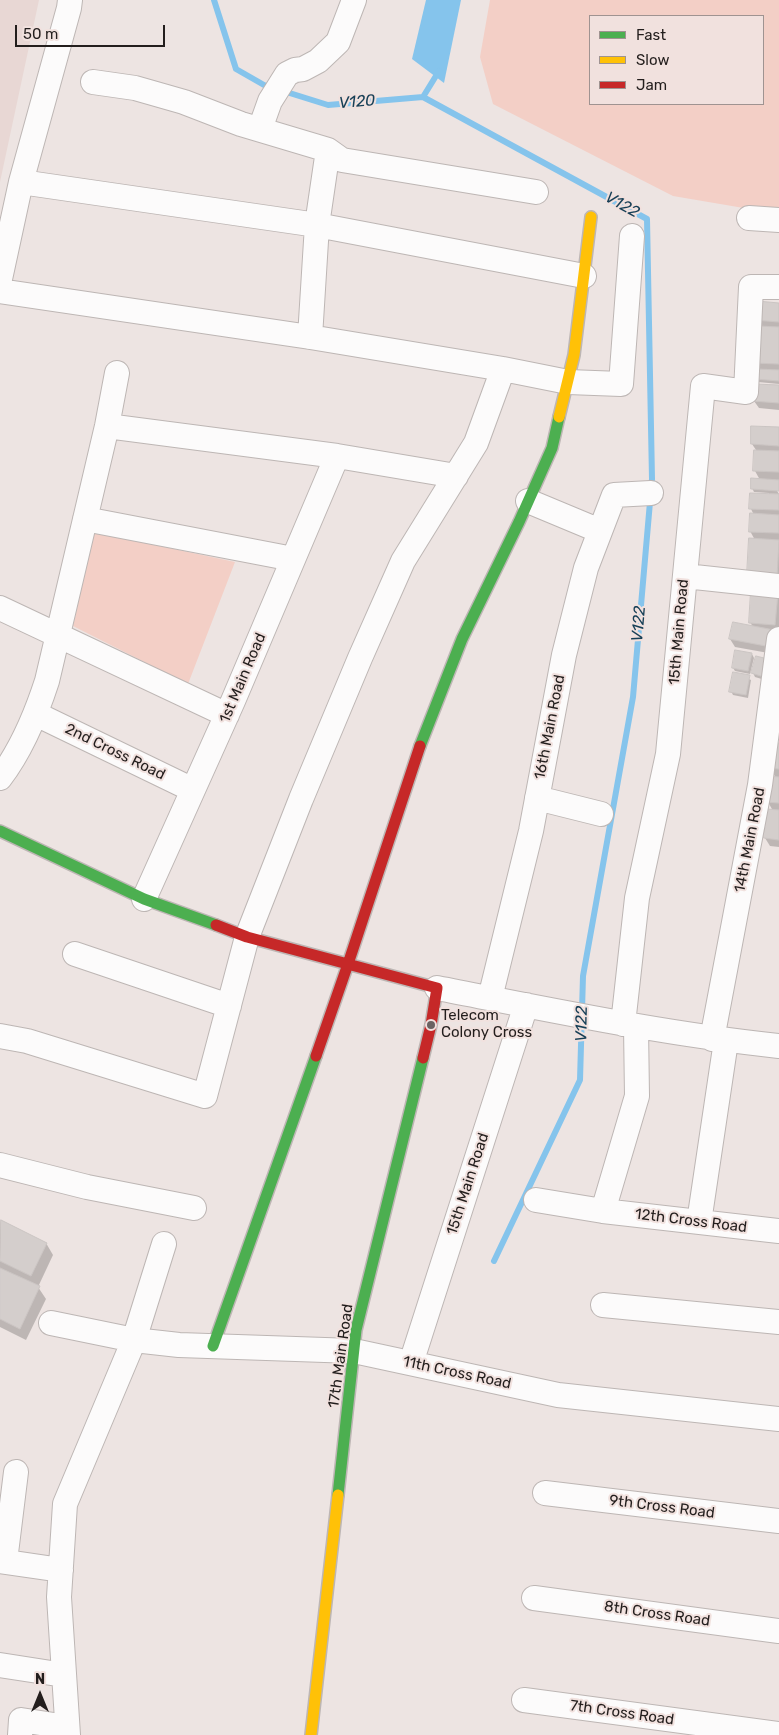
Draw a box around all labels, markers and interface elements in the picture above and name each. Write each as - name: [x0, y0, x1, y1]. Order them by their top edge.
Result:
- scale bar: [18, 15, 168, 47]
- legend: [589, 15, 764, 105]
- text: 50 m: [23, 25, 58, 43]
- text: Fast: [636, 26, 666, 44]
- text: Slow: [636, 51, 669, 69]
- text: Jam: [636, 76, 667, 94]
- water label: V120: [338, 91, 376, 113]
- water label: V122: [602, 188, 642, 222]
- street label: 15th Main Road: [665, 578, 693, 686]
- water label: V122: [628, 605, 650, 643]
- street label: 1st Main Road: [216, 630, 270, 726]
- street label: 16th Main Road: [531, 673, 569, 781]
- street label: 2nd Cross Road: [62, 720, 168, 784]
- street label: 14th Main Road: [731, 786, 769, 894]
- water label: V122: [572, 1006, 592, 1042]
- place label: Telecom Colony Cross: [441, 1007, 532, 1042]
- marker: Telecom Colony Cross: [425, 1019, 437, 1031]
- street label: 15th Main Road: [443, 1131, 493, 1237]
- street label: 12th Cross Road: [634, 1205, 748, 1237]
- street label: 17th Main Road: [325, 1303, 357, 1409]
- street label: 11th Cross Road: [401, 1353, 513, 1393]
- street label: 9th Cross Road: [608, 1492, 716, 1522]
- street label: 8th Cross Road: [603, 1598, 711, 1630]
- north arrow: [15, 1670, 65, 1720]
- text: N: [35, 1671, 45, 1688]
- street label: 7th Cross Road: [569, 1697, 675, 1729]

